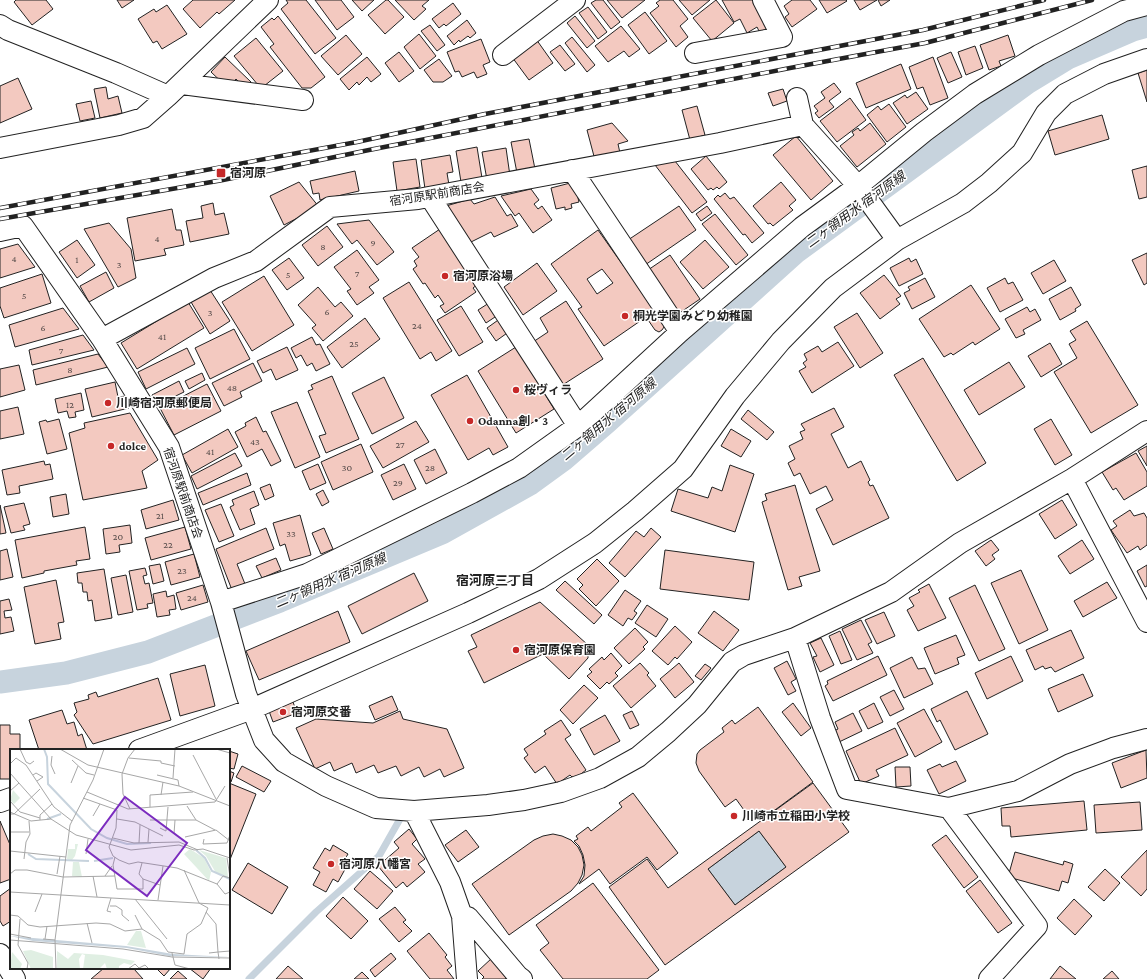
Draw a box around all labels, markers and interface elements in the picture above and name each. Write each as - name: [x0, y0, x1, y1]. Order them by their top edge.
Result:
- place label: 宿河原: [230, 166, 266, 180]
- marker: 宿河原: [215, 167, 227, 179]
- water label: 二ヶ領用水 宿河原線: [803, 167, 910, 251]
- street label: 宿河原駅前商店会: [388, 180, 486, 208]
- house number: 4: [154, 233, 160, 244]
- house number: 9: [370, 237, 376, 248]
- house number: 8: [320, 241, 326, 252]
- house number: 4: [11, 253, 17, 264]
- house number: 1: [75, 254, 79, 265]
- house number: 3: [117, 259, 122, 270]
- house number: 7: [355, 268, 360, 279]
- house number: 5: [286, 269, 291, 280]
- place label: 宿河原浴場: [453, 269, 513, 283]
- marker: 宿河原浴場: [440, 271, 450, 281]
- house number: 5: [22, 290, 27, 301]
- house number: 6: [324, 306, 330, 317]
- house number: 3: [208, 307, 213, 318]
- place label: 桐光学園みどり幼稚園: [633, 309, 753, 323]
- marker: 桐光学園みどり幼稚園: [620, 311, 630, 321]
- house number: 24: [412, 320, 422, 331]
- house number: 6: [40, 322, 46, 333]
- house number: 41: [158, 331, 166, 342]
- house number: 25: [349, 338, 359, 349]
- house number: 7: [59, 345, 64, 356]
- house number: 8: [67, 364, 73, 375]
- water label: 二ヶ領用水 宿河原線: [558, 374, 660, 464]
- house number: 48: [227, 382, 237, 393]
- place label: 桜ヴィラ: [524, 383, 572, 397]
- marker: 桜ヴィラ: [511, 385, 521, 395]
- place label: 川崎宿河原郵便局: [116, 396, 212, 410]
- marker: 川崎宿河原郵便局: [103, 398, 113, 408]
- house number: 12: [66, 399, 74, 410]
- place label: Odanna創・3: [478, 414, 548, 428]
- marker: Odanna創・3: [465, 416, 475, 426]
- house number: 43: [250, 436, 260, 447]
- place label: dolce: [119, 439, 147, 453]
- house number: 27: [395, 439, 405, 450]
- marker: dolce: [106, 441, 116, 451]
- street label: 宿河原駅前商店会: [161, 445, 205, 541]
- house number: 41: [206, 446, 214, 457]
- house number: 30: [342, 462, 353, 473]
- house number: 28: [425, 462, 435, 473]
- house number: 29: [393, 477, 403, 488]
- house number: 21: [156, 510, 164, 521]
- house number: 33: [286, 528, 296, 539]
- house number: 20: [113, 531, 124, 542]
- house number: 22: [163, 539, 173, 550]
- water label: 二ヶ領用水 宿河原線: [272, 549, 390, 611]
- house number: 23: [177, 565, 187, 576]
- district label: 宿河原三丁目: [456, 573, 534, 588]
- house number: 24: [187, 592, 197, 603]
- place label: 宿河原保育園: [524, 643, 596, 657]
- marker: 宿河原保育園: [511, 645, 521, 655]
- place label: 宿河原交番: [291, 705, 352, 719]
- marker: 宿河原交番: [278, 707, 288, 717]
- inset map: [10, 749, 230, 969]
- place label: 川崎市立稲田小学校: [742, 809, 850, 823]
- marker: 川崎市立稲田小学校: [729, 811, 739, 821]
- place label: 宿河原八幡宮: [339, 857, 411, 871]
- marker: 宿河原八幡宮: [326, 859, 336, 869]

